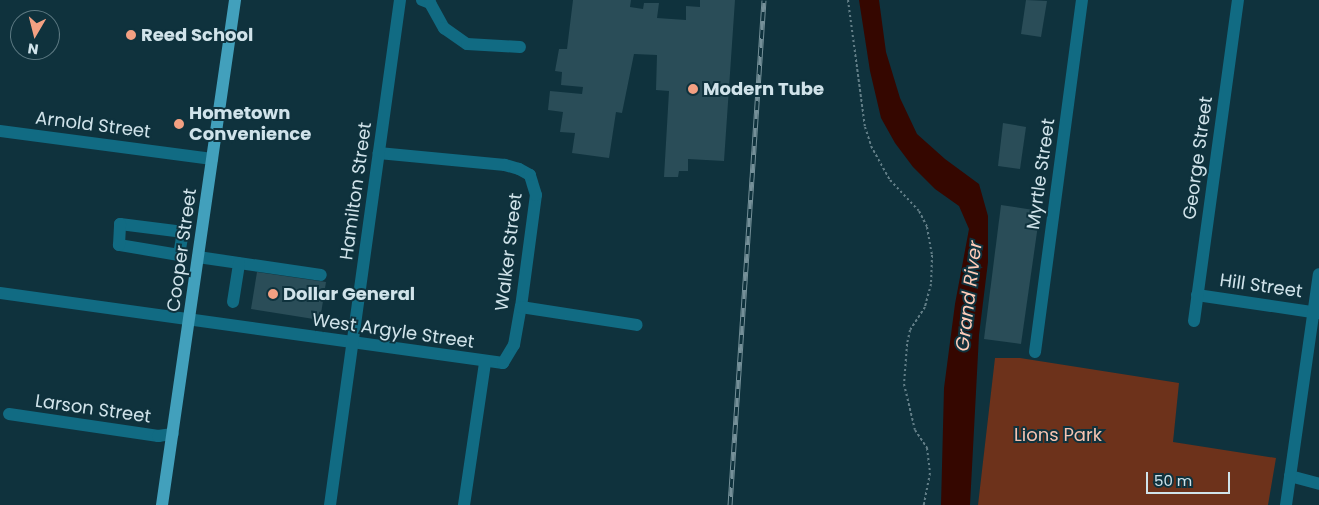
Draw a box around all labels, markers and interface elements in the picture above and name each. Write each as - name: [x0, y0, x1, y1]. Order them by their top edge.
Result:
- north arrow: [10, 10, 60, 60]
- place label: Reed School: [141, 24, 253, 46]
- marker: Reed School: [125, 29, 137, 41]
- text: N: [26, 38, 40, 59]
- place label: Modern Tube: [703, 78, 824, 100]
- marker: Modern Tube: [687, 83, 699, 95]
- street label: George Street: [1179, 95, 1217, 221]
- place label: Hometown Convenience: [189, 103, 311, 146]
- street label: Arnold Street: [34, 107, 152, 143]
- street label: Myrtle Street: [1023, 117, 1059, 231]
- marker: Hometown Convenience: [173, 118, 185, 130]
- street label: Hamilton Street: [336, 121, 376, 261]
- street label: Cooper Street: [163, 187, 201, 313]
- street label: Walker Street: [491, 192, 527, 312]
- water label: Grand River: [951, 239, 987, 353]
- street label: Hill Street: [1218, 270, 1304, 302]
- place label: Dollar General: [283, 283, 415, 305]
- marker: Dollar General: [267, 288, 279, 300]
- street label: West Argyle Street: [310, 309, 476, 353]
- street label: Larson Street: [34, 390, 152, 428]
- park label: Lions Park: [1014, 424, 1102, 446]
- scale bar: [1149, 462, 1233, 494]
- text: 50 m: [1154, 470, 1192, 491]

